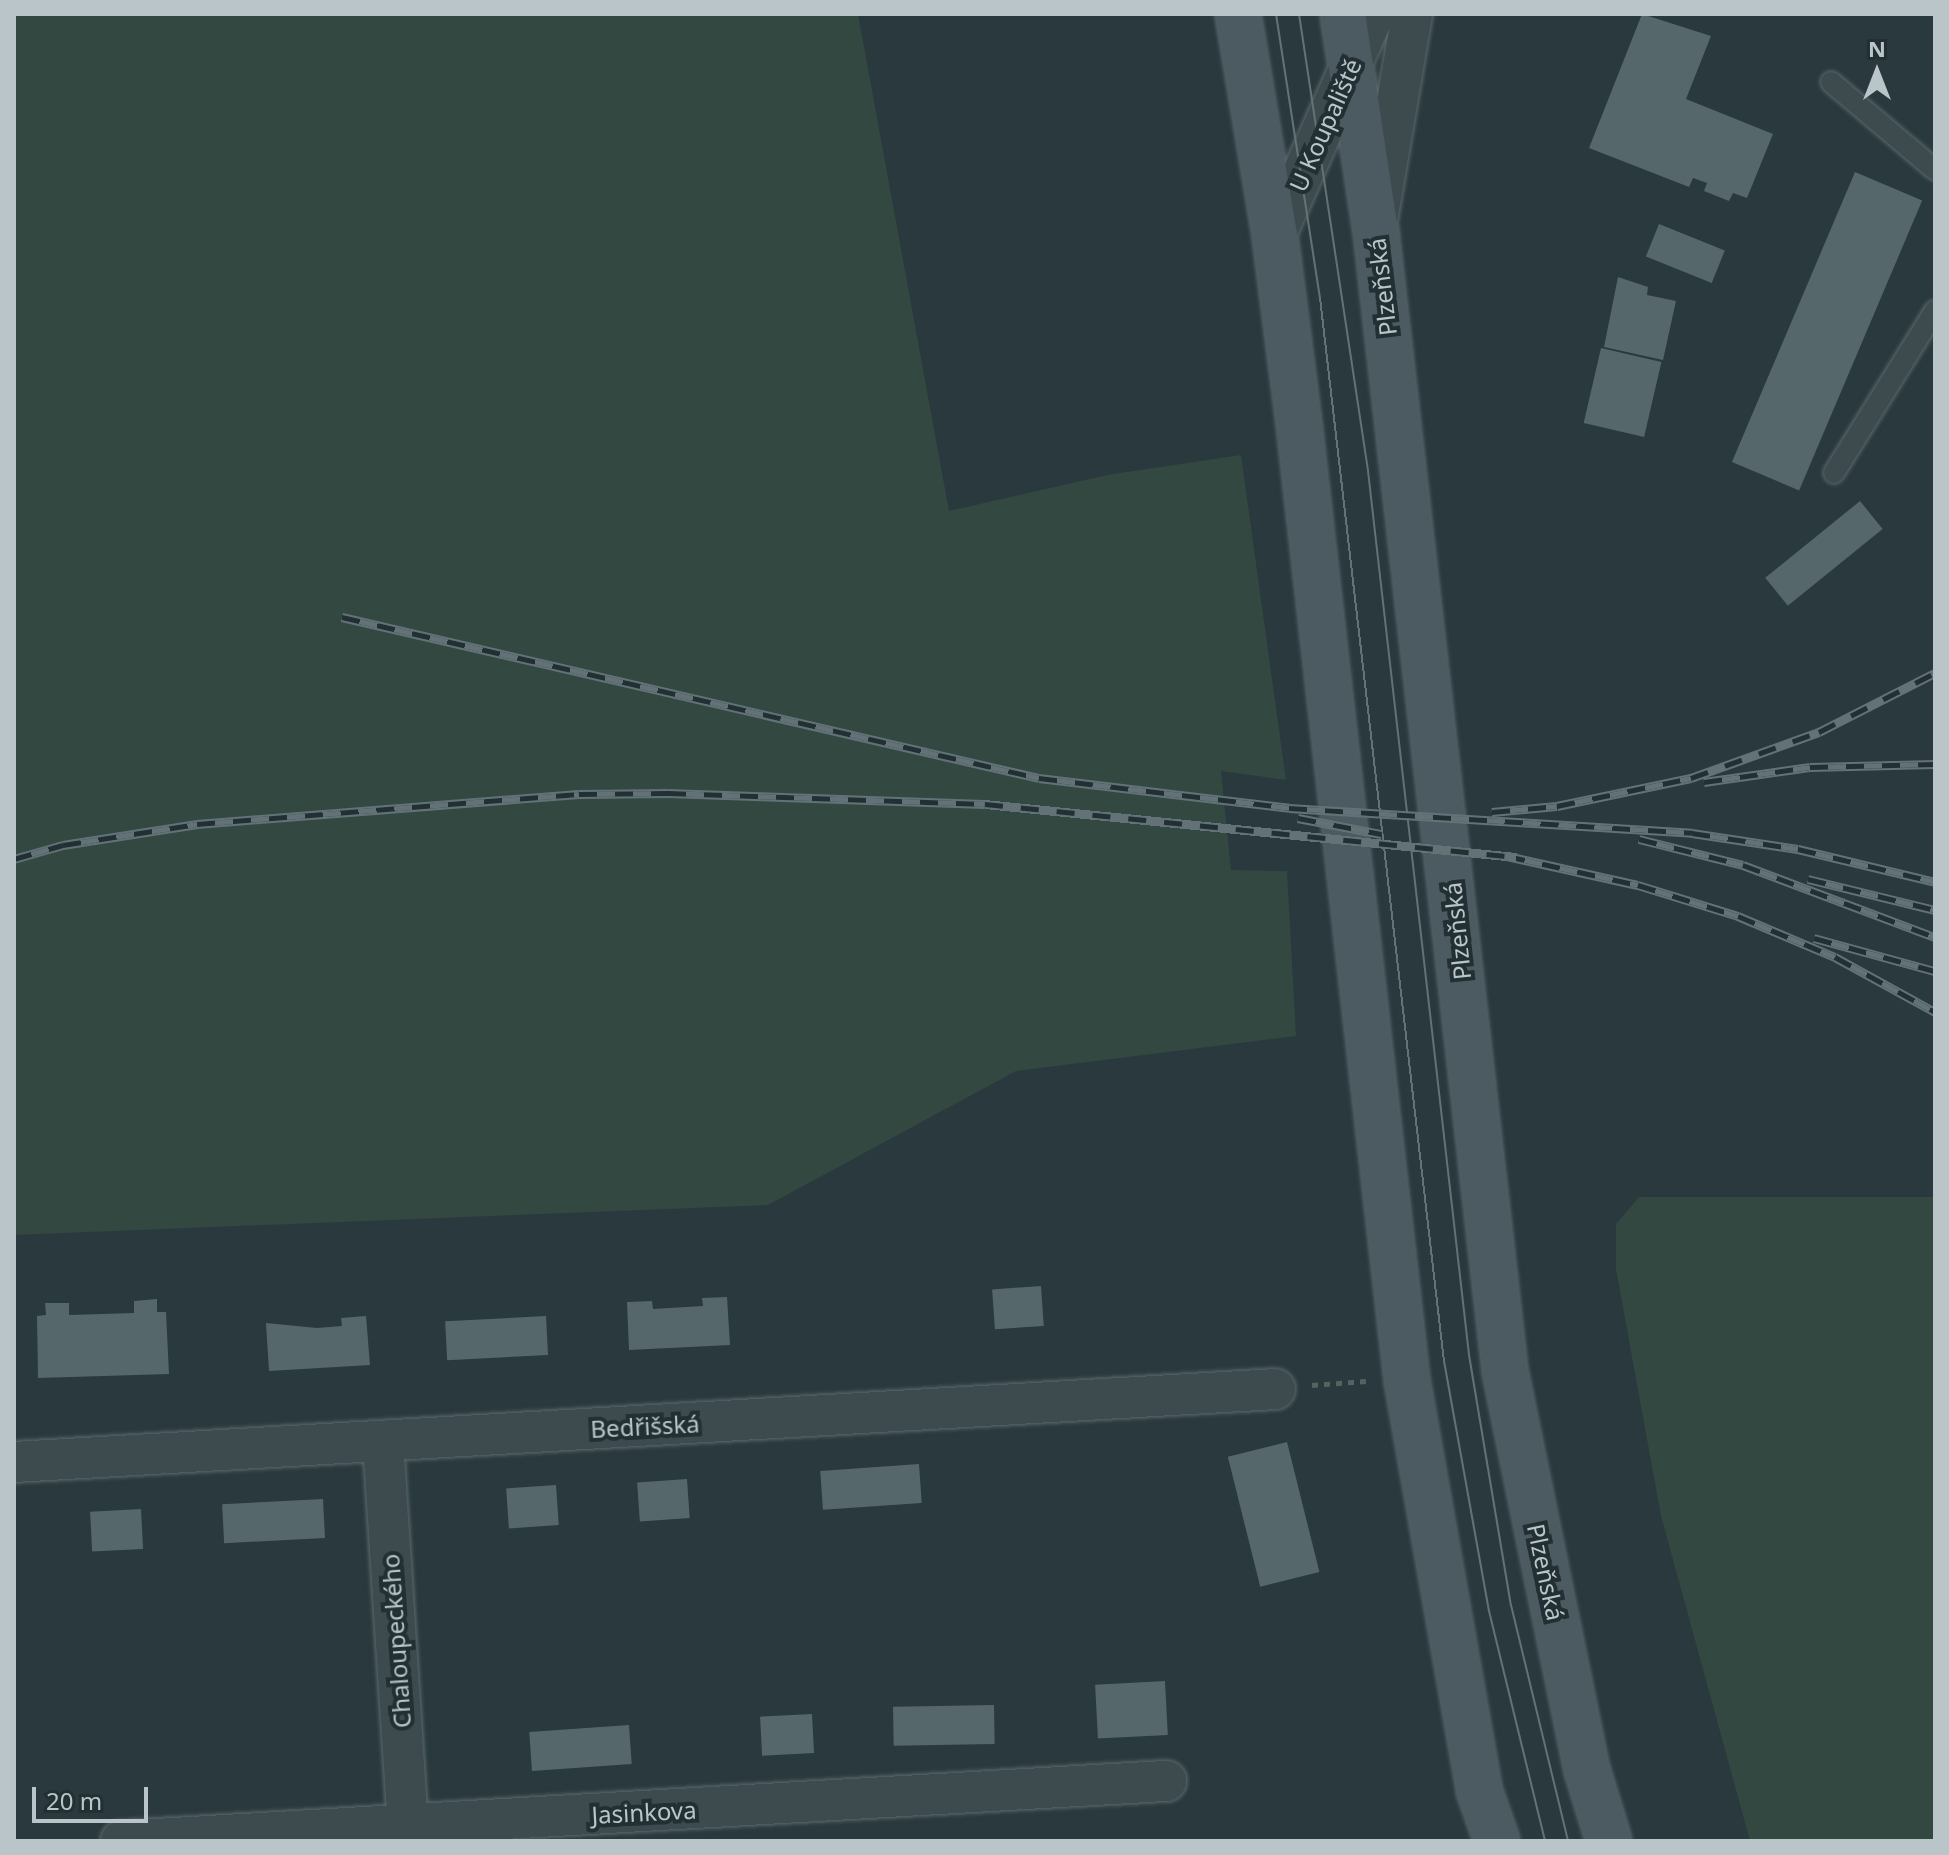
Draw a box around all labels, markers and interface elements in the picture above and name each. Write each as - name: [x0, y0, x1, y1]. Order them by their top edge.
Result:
- north arrow: [1837, 32, 1917, 112]
- text: N: [1868, 33, 1886, 63]
- street label: U Koupaliště: [1283, 54, 1367, 196]
- street label: Plzeňská: [1362, 237, 1402, 337]
- street label: Plzeňská: [1438, 881, 1476, 981]
- street label: Bedřišská: [590, 1409, 700, 1443]
- street label: Plzeňská: [1522, 1521, 1570, 1623]
- street label: Chaloupeckého: [376, 1553, 416, 1729]
- scale bar: [36, 1771, 152, 1821]
- text: 20 m: [46, 1784, 102, 1817]
- street label: Jasinkova: [591, 1795, 697, 1829]

